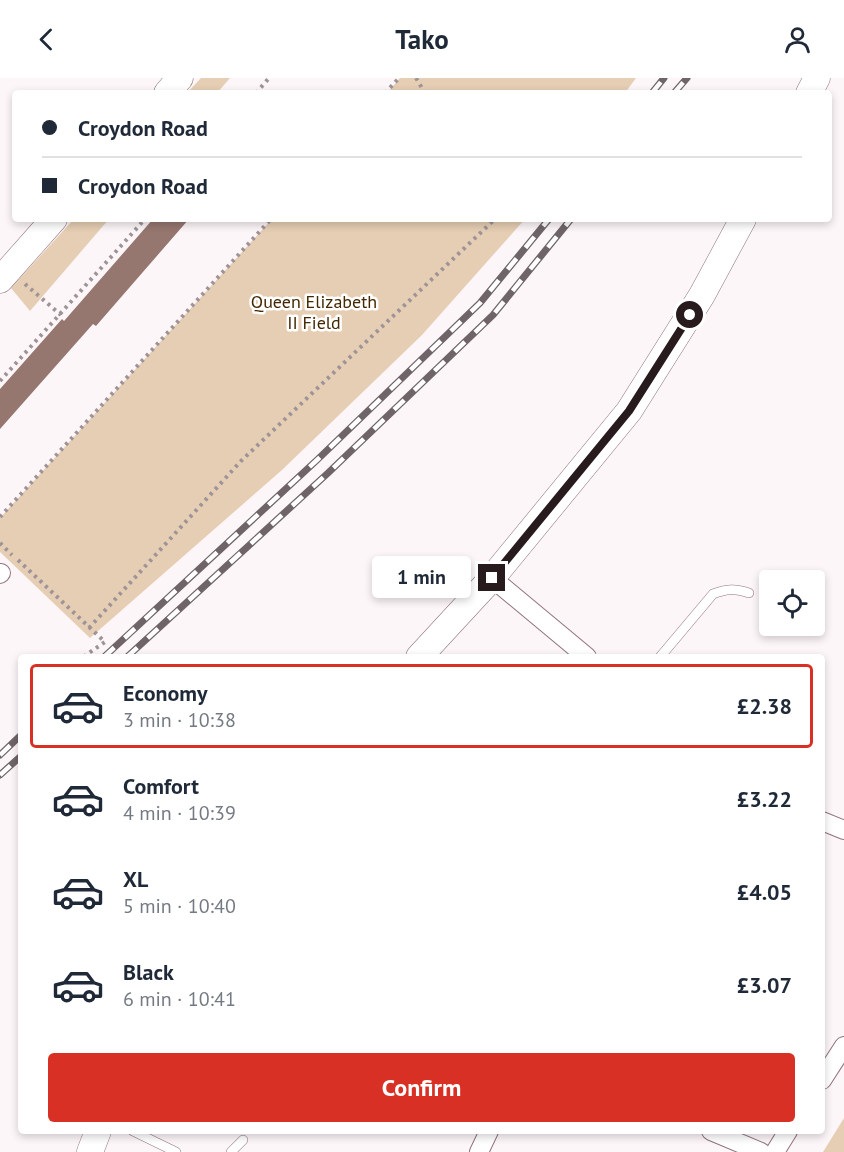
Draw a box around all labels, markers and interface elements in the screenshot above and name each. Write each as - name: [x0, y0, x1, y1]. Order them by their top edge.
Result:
- text: Tako: [395, 22, 449, 56]
- icon: back: [30, 23, 63, 56]
- icon: person: [781, 23, 814, 56]
- text: Croydon Road: [78, 114, 208, 142]
- text: Croydon Road: [78, 172, 208, 200]
- park label: Queen Elizabeth II Field: [251, 290, 377, 334]
- route start: [676, 301, 703, 328]
- callout: 1 min: [372, 557, 471, 599]
- text: 1 min: [397, 564, 446, 590]
- route end: [478, 564, 505, 591]
- map controls: [759, 570, 825, 636]
- button: locate: [759, 570, 825, 636]
- icon: car: [51, 679, 105, 733]
- text: Economy: [123, 679, 207, 707]
- text: £2.38: [737, 692, 792, 720]
- text: 3 min · 10:38: [123, 707, 236, 733]
- icon: car: [51, 772, 105, 826]
- text: Comfort: [123, 772, 199, 800]
- text: £3.22: [737, 785, 792, 813]
- text: 4 min · 10:39: [123, 800, 236, 826]
- icon: car: [51, 865, 105, 919]
- text: XL: [123, 865, 148, 893]
- text: £4.05: [737, 878, 792, 906]
- text: 5 min · 10:40: [123, 893, 236, 919]
- icon: car: [51, 958, 105, 1012]
- text: Black: [123, 958, 174, 986]
- text: £3.07: [737, 971, 792, 999]
- text: 6 min · 10:41: [123, 986, 236, 1012]
- button: Confirm: [48, 1053, 795, 1122]

